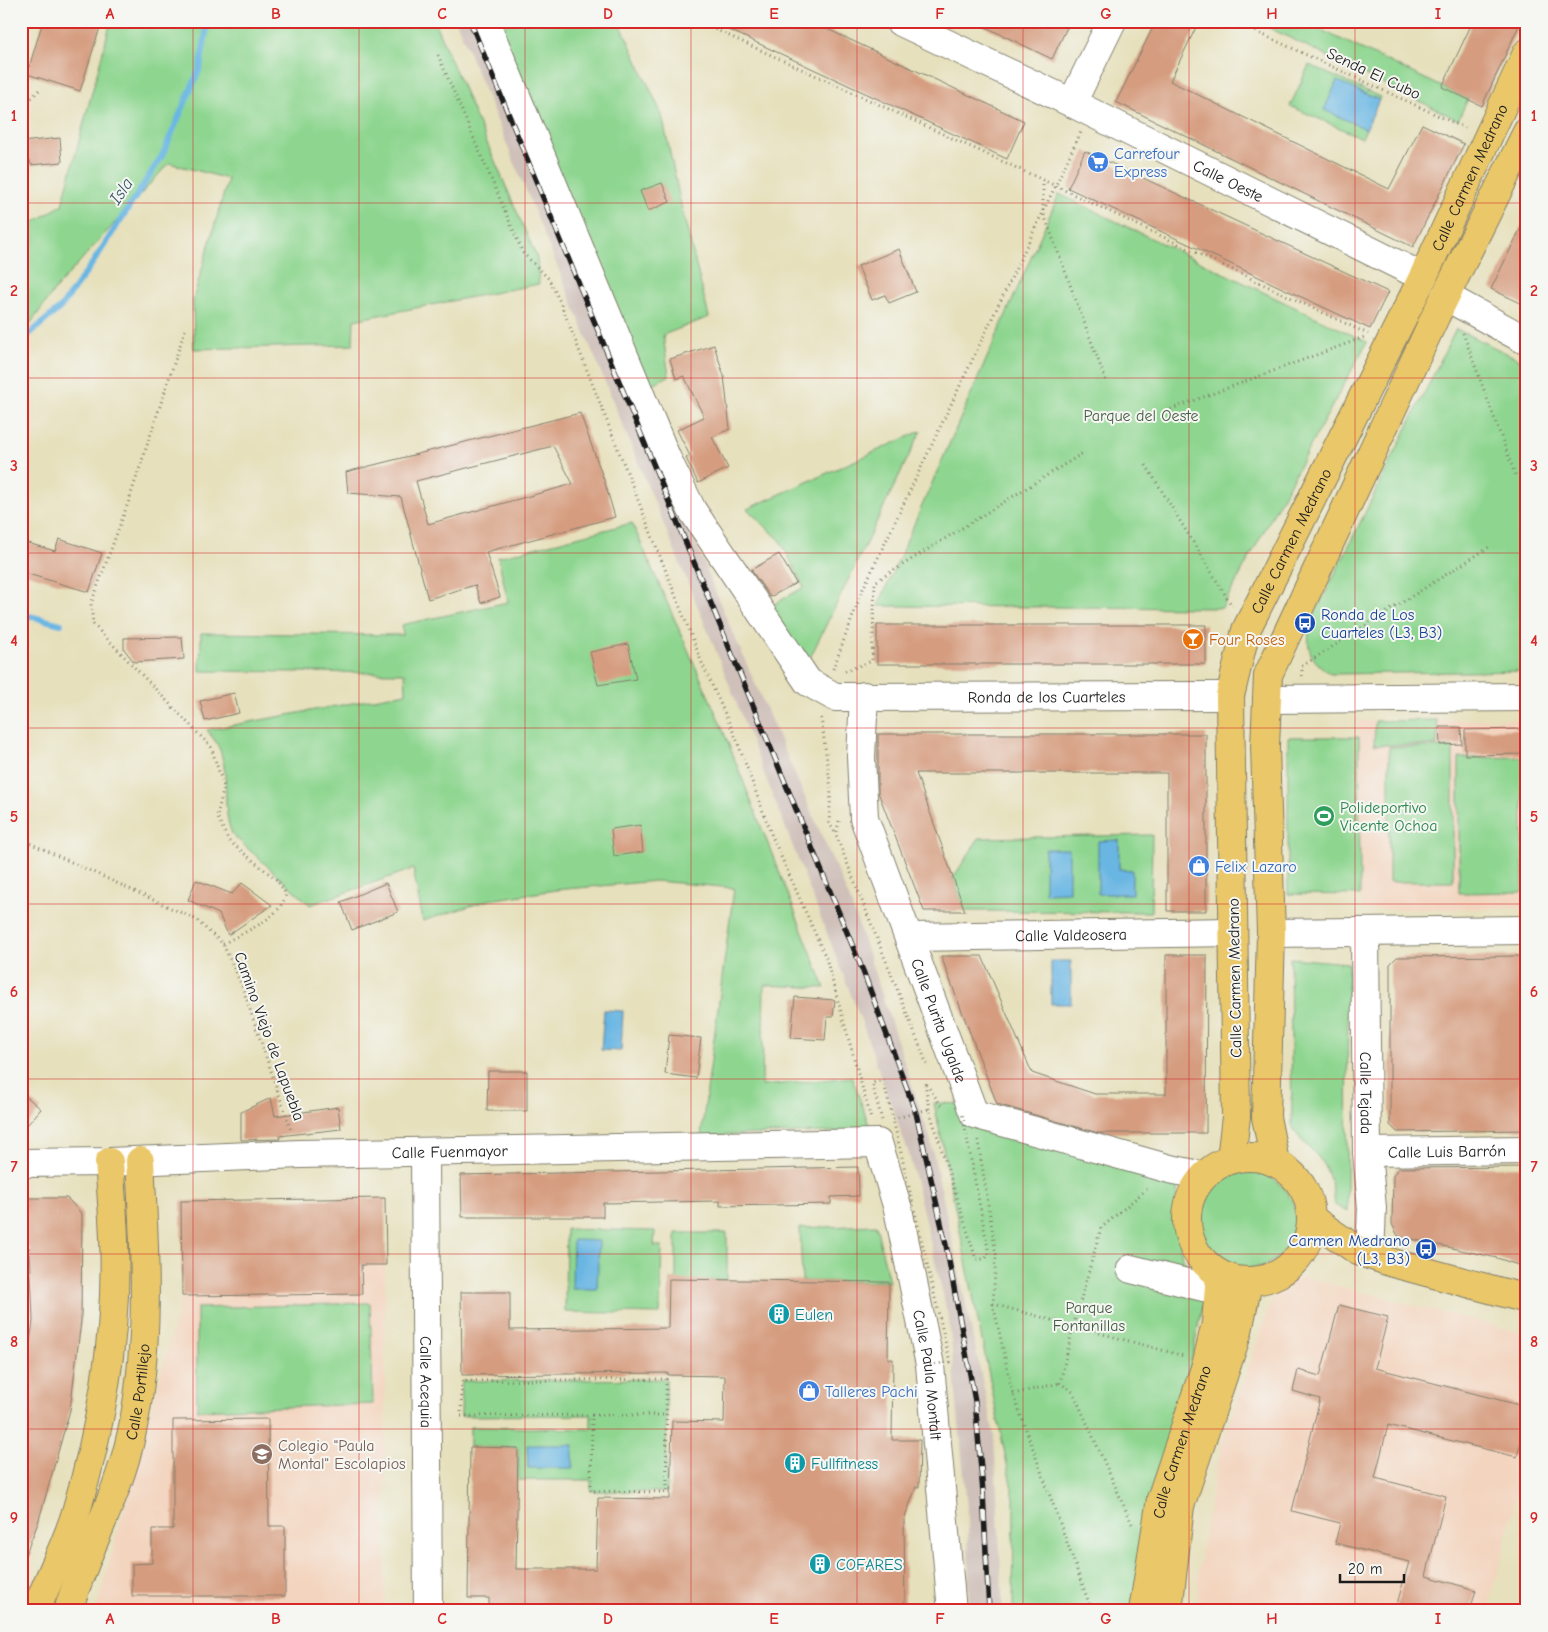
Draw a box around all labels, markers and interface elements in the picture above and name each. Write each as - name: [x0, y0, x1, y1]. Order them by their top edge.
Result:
- text: A: [106, 5, 115, 23]
- text: B: [271, 5, 281, 23]
- text: C: [437, 5, 447, 23]
- text: D: [603, 5, 613, 23]
- text: E: [769, 5, 779, 23]
- text: F: [935, 5, 945, 23]
- text: G: [1100, 5, 1112, 23]
- text: H: [1266, 5, 1278, 23]
- text: I: [1435, 5, 1441, 23]
- street label: Senda El Cubo: [1324, 44, 1423, 103]
- street label: Calle Carmen Medrano: [1428, 101, 1512, 254]
- text: 1: [11, 107, 17, 125]
- text: 1: [1531, 107, 1537, 125]
- place label: Carrefour Express: [1114, 145, 1180, 181]
- supermarket icon: Carrefour Express: [1086, 150, 1110, 174]
- street label: Calle Oeste: [1190, 157, 1266, 206]
- water label: Isla: [104, 174, 138, 209]
- text: 2: [10, 282, 18, 300]
- text: 2: [1530, 282, 1538, 300]
- park label: Parque del Oeste: [1084, 407, 1198, 425]
- text: 3: [10, 457, 18, 475]
- text: 3: [1530, 457, 1538, 475]
- street label: Calle Carmen Medrano: [1248, 466, 1336, 617]
- place label: Ronda de Los Cuarteles (L3, B3): [1321, 606, 1442, 642]
- bus stop icon: Ronda de Los Cuarteles (L3, B3): [1293, 611, 1317, 635]
- bar icon: Four Roses: [1181, 627, 1205, 651]
- place label: Four Roses: [1209, 631, 1285, 649]
- text: 4: [10, 632, 18, 650]
- text: 4: [1530, 632, 1538, 650]
- street label: Ronda de los Cuarteles: [968, 688, 1126, 707]
- place label: Polideportivo Vicente Ochoa: [1340, 799, 1438, 835]
- sports icon: Polideportivo Vicente Ochoa: [1312, 804, 1336, 828]
- text: 5: [10, 808, 18, 826]
- text: 5: [1530, 808, 1538, 826]
- shop icon: Felix Lazaro: [1187, 854, 1211, 878]
- place label: Felix Lazaro: [1215, 858, 1297, 876]
- street label: Calle Carmen Medrano: [1225, 898, 1245, 1058]
- street label: Calle Valdeosera: [1015, 926, 1127, 945]
- street label: Camino Viejo de Lapuebla: [230, 950, 308, 1123]
- street label: Calle Purita Ugalde: [907, 956, 970, 1085]
- text: 6: [10, 983, 18, 1001]
- text: 6: [1530, 983, 1538, 1001]
- street label: Calle Tejada: [1356, 1052, 1375, 1134]
- street label: Calle Fuenmayor: [392, 1142, 509, 1162]
- street label: Calle Luis Barrón: [1388, 1142, 1506, 1162]
- text: 7: [10, 1158, 18, 1176]
- text: 7: [1530, 1158, 1538, 1176]
- place label: Carmen Medrano (L3, B3): [1289, 1232, 1410, 1268]
- bus stop icon: Carmen Medrano (L3, B3): [1414, 1237, 1438, 1261]
- park label: Parque Fontanillas: [1053, 1299, 1126, 1335]
- building icon: Eulen: [767, 1302, 791, 1326]
- place label: Eulen: [795, 1306, 833, 1324]
- street label: Calle Paula Montalt: [909, 1308, 945, 1441]
- text: 8: [10, 1333, 18, 1351]
- text: 8: [1530, 1333, 1538, 1351]
- street label: Calle Acequia: [416, 1336, 435, 1428]
- street label: Calle Portillejo: [122, 1343, 153, 1442]
- street label: Calle Carmen Medrano: [1150, 1363, 1215, 1520]
- shop icon: Talleres Pachi: [797, 1379, 821, 1403]
- place label: Talleres Pachi: [825, 1383, 918, 1401]
- place label: Colegio "Paula Montal" Escolapios: [278, 1437, 406, 1473]
- school or university icon: Colegio "Paula Montal" Escolapios: [250, 1442, 274, 1466]
- building icon: Fullfitness: [783, 1451, 807, 1475]
- place label: Fullfitness: [811, 1455, 879, 1473]
- text: 9: [10, 1509, 18, 1527]
- text: 9: [1530, 1509, 1538, 1527]
- building icon: COFARES: [808, 1552, 832, 1576]
- scale bar: [1340, 1552, 1404, 1584]
- place label: COFARES: [836, 1556, 903, 1574]
- text: 20 m: [1348, 1560, 1382, 1578]
- text: A: [106, 1610, 115, 1628]
- text: B: [271, 1610, 281, 1628]
- text: C: [437, 1610, 447, 1628]
- text: D: [603, 1610, 613, 1628]
- text: E: [769, 1610, 779, 1628]
- text: F: [935, 1610, 945, 1628]
- text: G: [1100, 1610, 1112, 1628]
- text: H: [1266, 1610, 1278, 1628]
- text: I: [1435, 1610, 1441, 1628]

